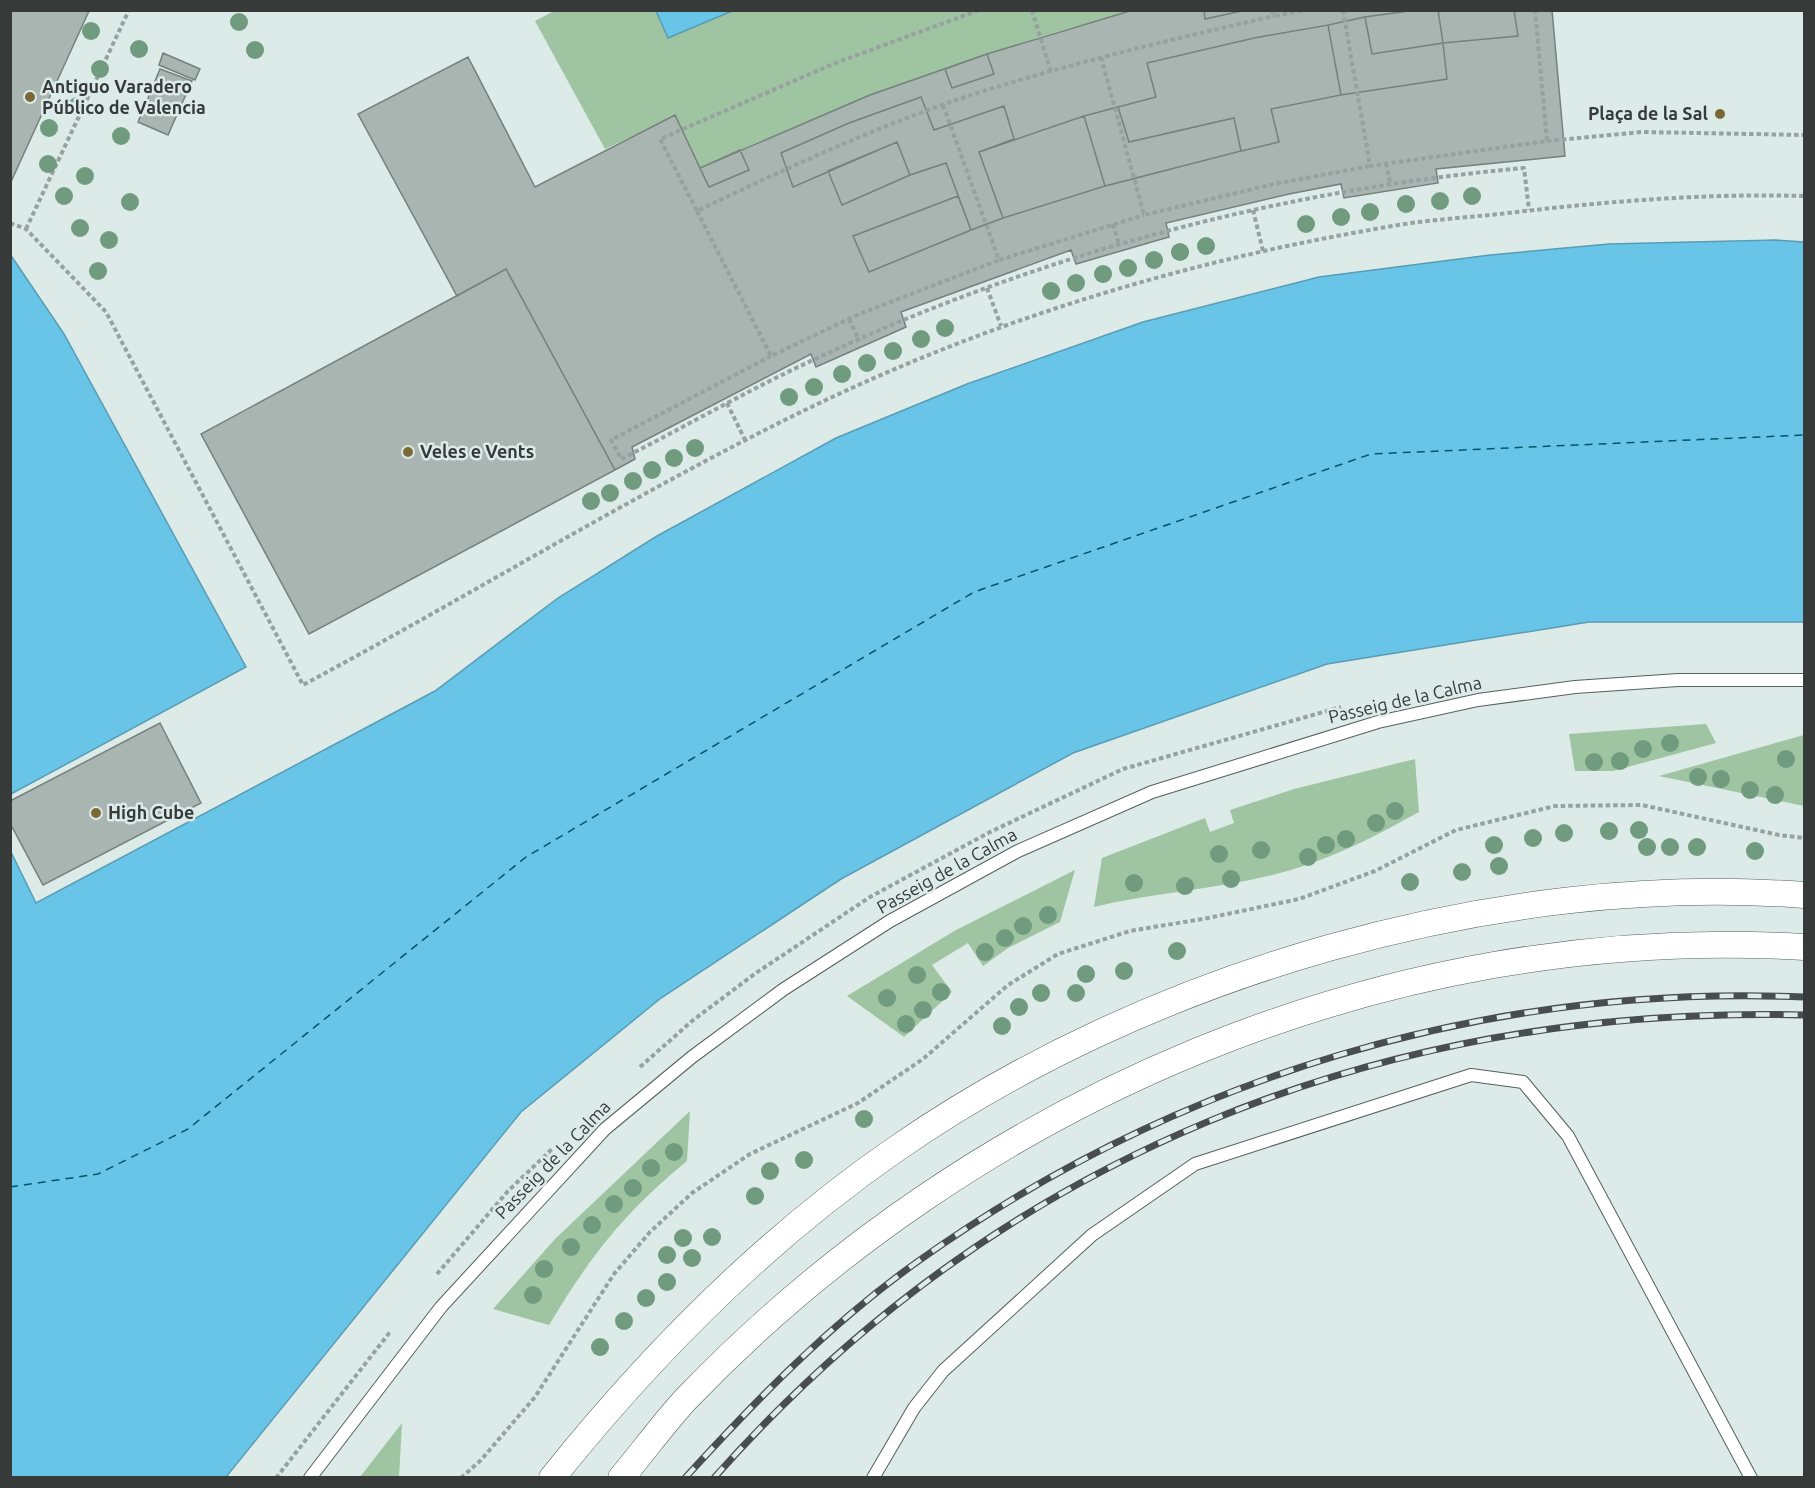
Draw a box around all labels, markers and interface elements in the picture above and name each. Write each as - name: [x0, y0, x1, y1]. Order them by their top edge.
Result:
- place label: Antiguo Varadero Público de Valencia: [42, 76, 206, 117]
- marker: Antiguo Varadero Público de Valencia: [23, 90, 37, 104]
- place label: Plaça de la Sal: [1588, 103, 1709, 124]
- marker: Plaça de la Sal: [1713, 107, 1727, 121]
- place label: Veles e Vents: [420, 441, 534, 461]
- marker: Veles e Vents: [401, 445, 415, 459]
- street label: Passeig de la Calma: [1326, 672, 1483, 726]
- place label: High Cube: [108, 802, 194, 822]
- marker: High Cube: [89, 806, 103, 820]
- street label: Passeig de la Calma: [873, 823, 1020, 917]
- street label: Passeig de la Calma: [491, 1096, 614, 1223]

